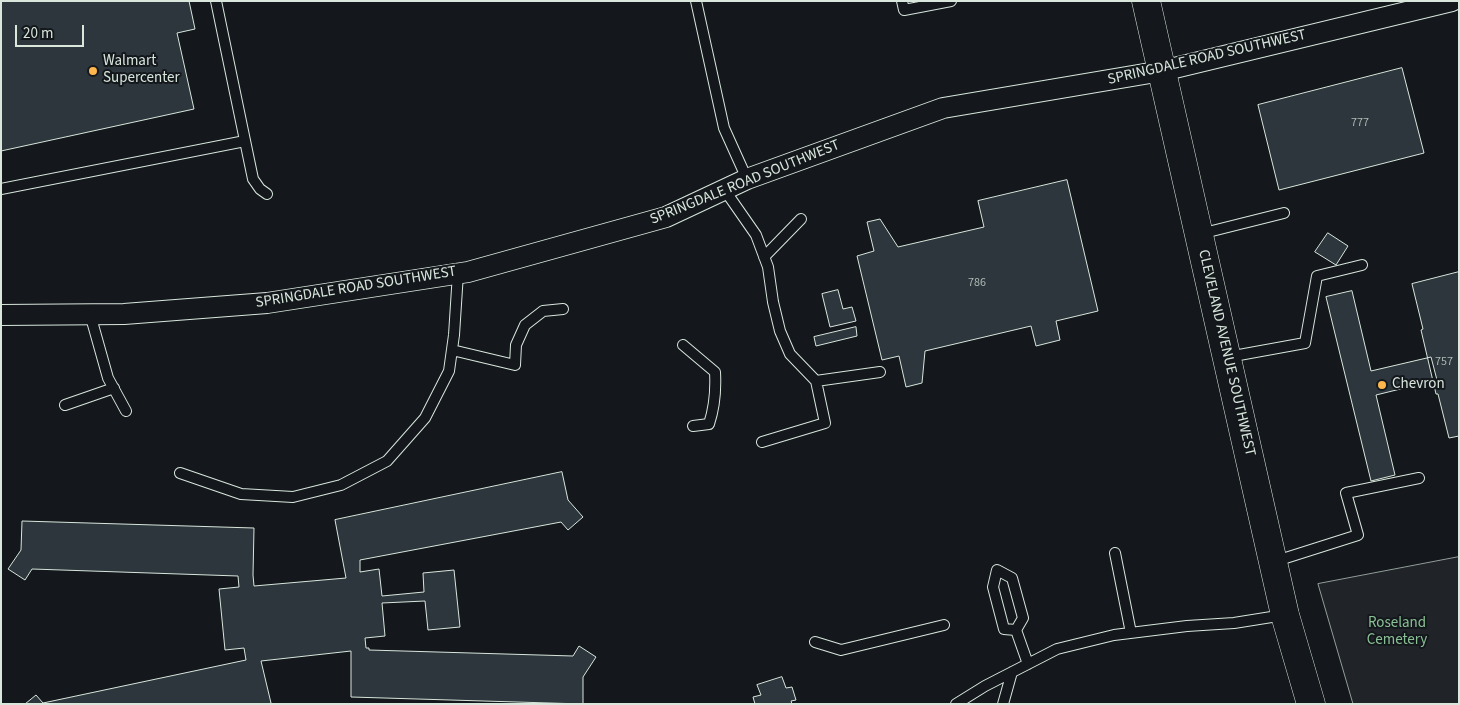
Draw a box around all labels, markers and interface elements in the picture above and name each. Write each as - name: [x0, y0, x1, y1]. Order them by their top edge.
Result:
- scale bar: [18, 15, 86, 47]
- text: 20 m: [23, 23, 53, 44]
- street label: SPRINGDALE ROAD SOUTHWEST: [1106, 26, 1308, 90]
- place label: Walmart Supercenter: [103, 53, 180, 88]
- marker: Walmart Supercenter: [87, 65, 99, 77]
- house number: 777: [1351, 116, 1369, 130]
- street label: SPRINGDALE ROAD SOUTHWEST: [648, 137, 842, 229]
- street label: CLEVELAND AVENUE SOUTHWEST: [1193, 248, 1259, 458]
- street label: SPRINGDALE ROAD SOUTHWEST: [254, 263, 458, 313]
- house number: 786: [968, 276, 986, 290]
- house number: 757: [1435, 355, 1453, 369]
- place label: Chevron: [1392, 376, 1445, 394]
- marker: Chevron: [1376, 379, 1388, 391]
- park label: Roseland Cemetery: [1367, 615, 1427, 650]

